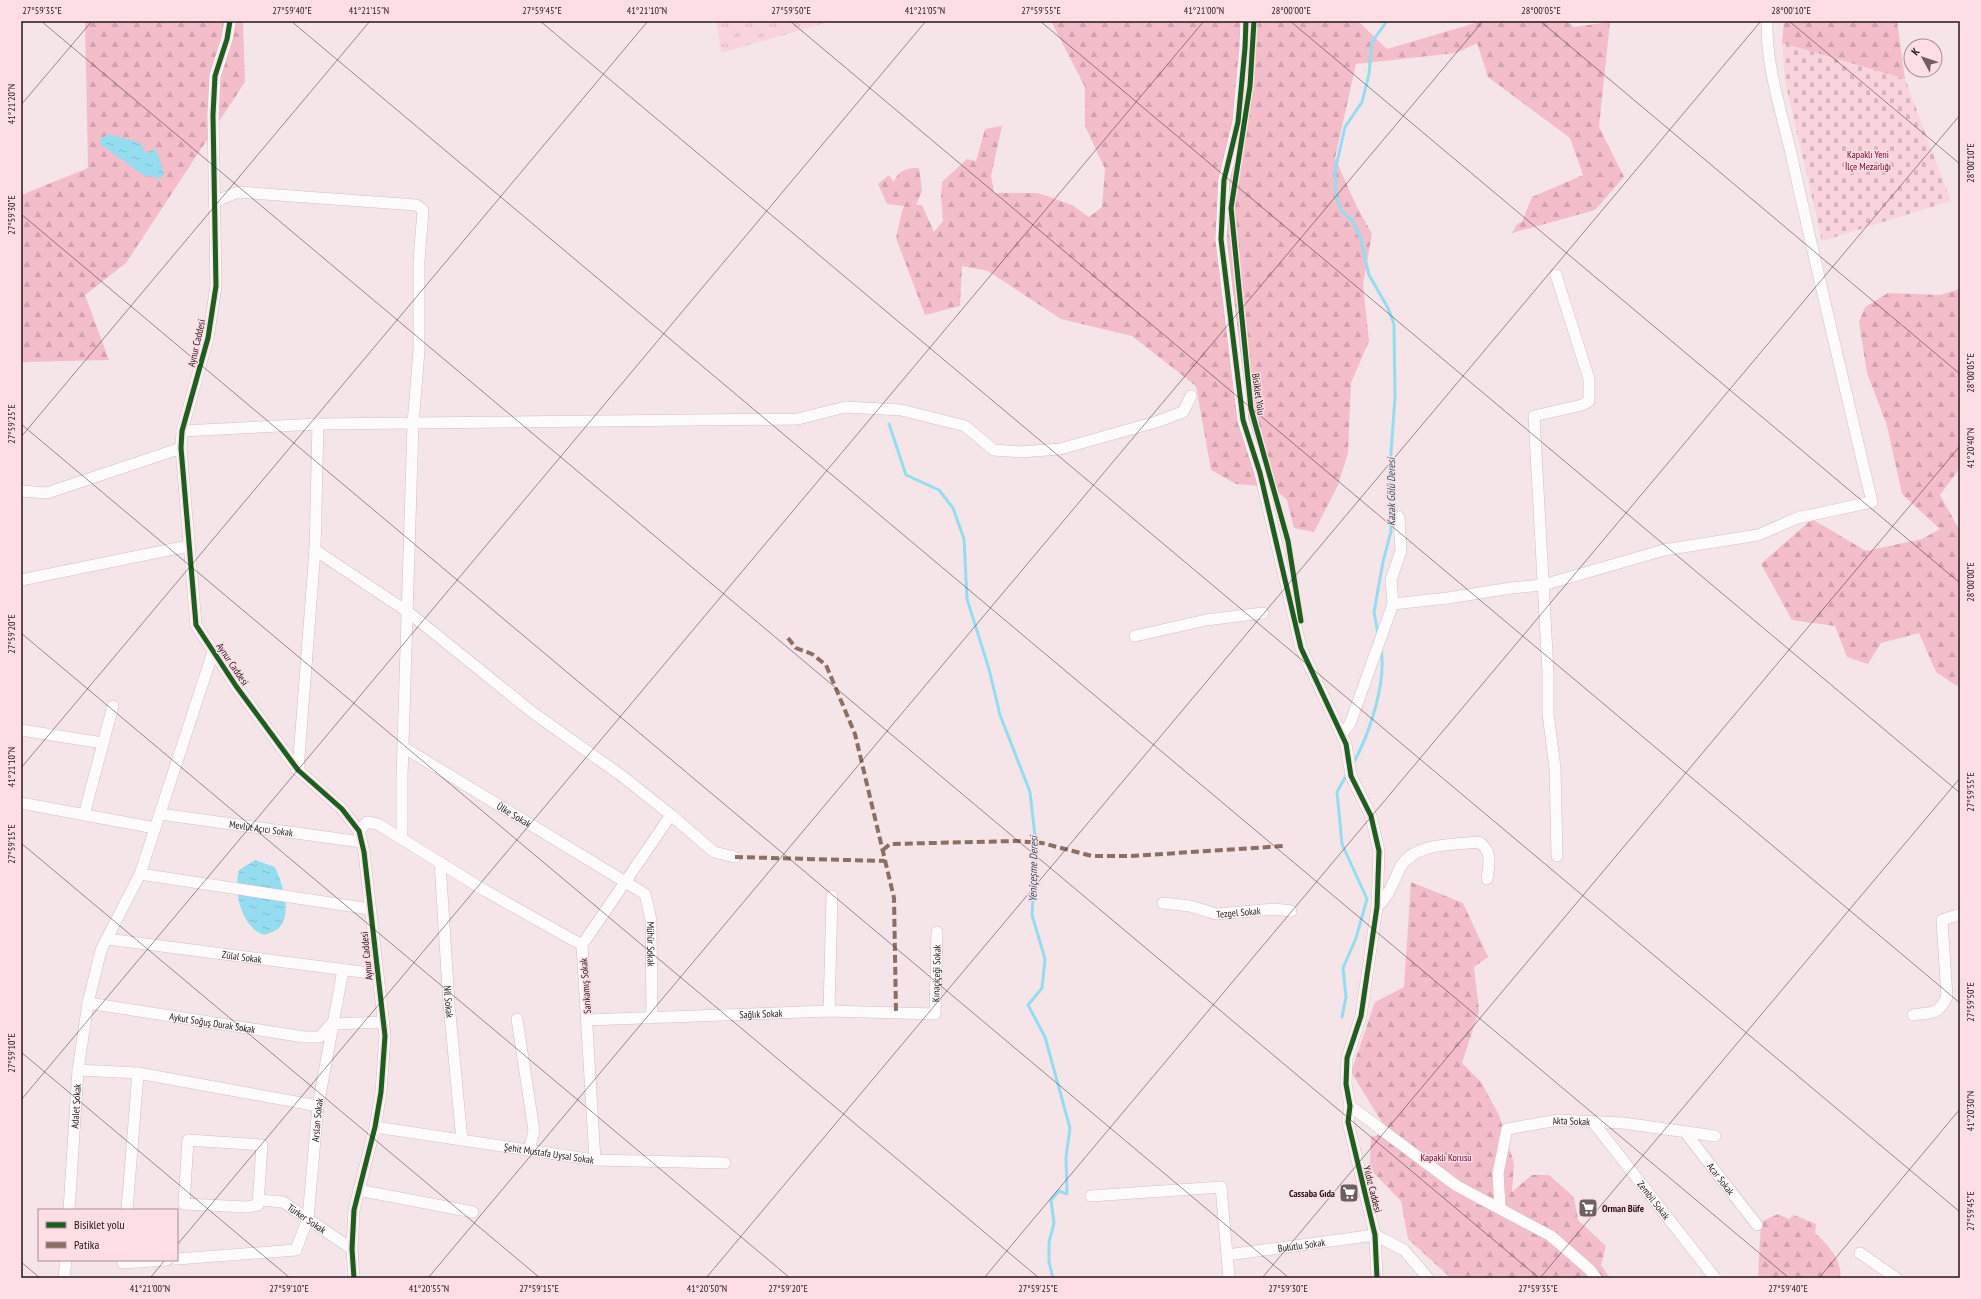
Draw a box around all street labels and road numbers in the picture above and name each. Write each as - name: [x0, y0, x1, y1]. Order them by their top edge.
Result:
- street label: Aynur Caddesi: [185, 318, 208, 368]
- street label: Bisiklet Yolu: [1249, 372, 1268, 416]
- street label: Aynur Caddesi: [214, 641, 252, 688]
- street label: Ülke Sokak: [494, 799, 534, 830]
- street label: Mevlüt Açıcı Sokak: [228, 818, 294, 839]
- street label: Tezgel Sokak: [1216, 904, 1261, 921]
- street label: Mühür Sokak: [644, 922, 657, 967]
- street label: Aynur Caddesi: [357, 931, 375, 981]
- street label: Kınaçiçeği Sokak: [929, 944, 944, 1002]
- street label: Zülal Sokak: [221, 948, 263, 966]
- street label: Sarıkamış Sokak: [577, 958, 594, 1014]
- street label: Nil Sokak: [441, 985, 456, 1019]
- street label: Sağlık Sokak: [739, 1007, 783, 1021]
- street label: Aykut Soğuş Durak Sokak: [169, 1010, 256, 1036]
- street label: Adalet Sokak: [68, 1083, 84, 1129]
- street label: Arslan Sokak: [309, 1097, 326, 1143]
- street label: Akta Sokak: [1551, 1114, 1591, 1128]
- street label: Şehit Mustafa Uysal Sokak: [503, 1140, 595, 1167]
- street label: Acar Sokak: [1704, 1160, 1737, 1198]
- street label: Yıldız Caddesi: [1360, 1164, 1385, 1214]
- street label: Zembil Sokak: [1634, 1178, 1673, 1223]
- street label: Türker Sokak: [285, 1201, 329, 1237]
- street label: Bulutlu Sokak: [1277, 1236, 1326, 1255]

